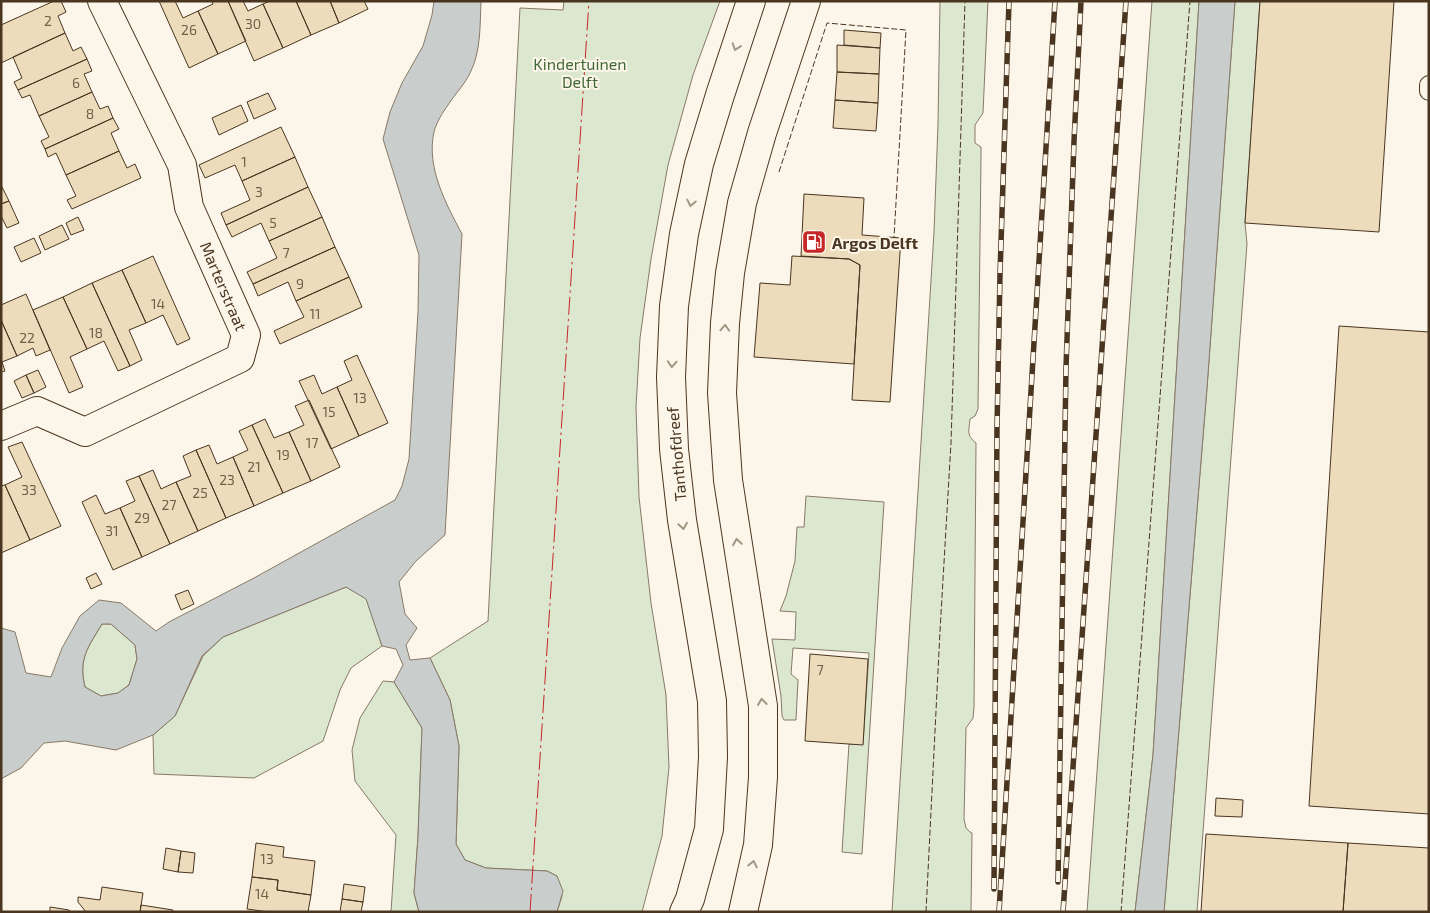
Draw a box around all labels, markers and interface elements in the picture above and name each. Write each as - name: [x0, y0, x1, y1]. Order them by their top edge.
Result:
- house number: 2: [44, 12, 52, 29]
- house number: 30: [245, 15, 261, 32]
- house number: 26: [181, 21, 197, 38]
- one-way arrow: [732, 43, 742, 51]
- park label: Kindertuinen Delft: [533, 54, 627, 91]
- house number: 6: [72, 74, 80, 91]
- house number: 8: [86, 105, 94, 122]
- house number: 1: [241, 153, 247, 170]
- house number: 3: [255, 183, 263, 200]
- one-way arrow: [686, 199, 696, 208]
- house number: 5: [269, 214, 277, 231]
- fuel station icon: Argos Delft: [801, 229, 827, 255]
- place label: Argos Delft: [832, 233, 918, 252]
- street label: Marterstraat: [197, 239, 251, 333]
- house number: 7: [282, 244, 290, 261]
- house number: 9: [296, 275, 304, 292]
- house number: 14: [151, 295, 165, 312]
- house number: 11: [309, 305, 321, 322]
- house number: 18: [89, 324, 103, 341]
- one-way arrow: [720, 324, 731, 332]
- house number: 22: [19, 329, 35, 346]
- one-way arrow: [666, 361, 677, 369]
- house number: 13: [353, 389, 367, 406]
- house number: 15: [322, 403, 336, 420]
- street label: Tanthofdreef: [662, 405, 690, 502]
- house number: 17: [306, 434, 318, 451]
- house number: 19: [276, 446, 290, 463]
- house number: 21: [247, 458, 261, 475]
- house number: 23: [219, 471, 235, 488]
- house number: 33: [21, 481, 37, 498]
- house number: 25: [192, 484, 208, 501]
- house number: 27: [161, 496, 177, 513]
- house number: 29: [134, 509, 150, 526]
- house number: 31: [105, 522, 119, 539]
- one-way arrow: [678, 522, 688, 531]
- one-way arrow: [733, 538, 743, 546]
- house number: 7: [816, 661, 824, 678]
- one-way arrow: [757, 698, 768, 706]
- house number: 13: [260, 850, 274, 867]
- one-way arrow: [747, 860, 758, 869]
- house number: 14: [255, 885, 269, 902]

